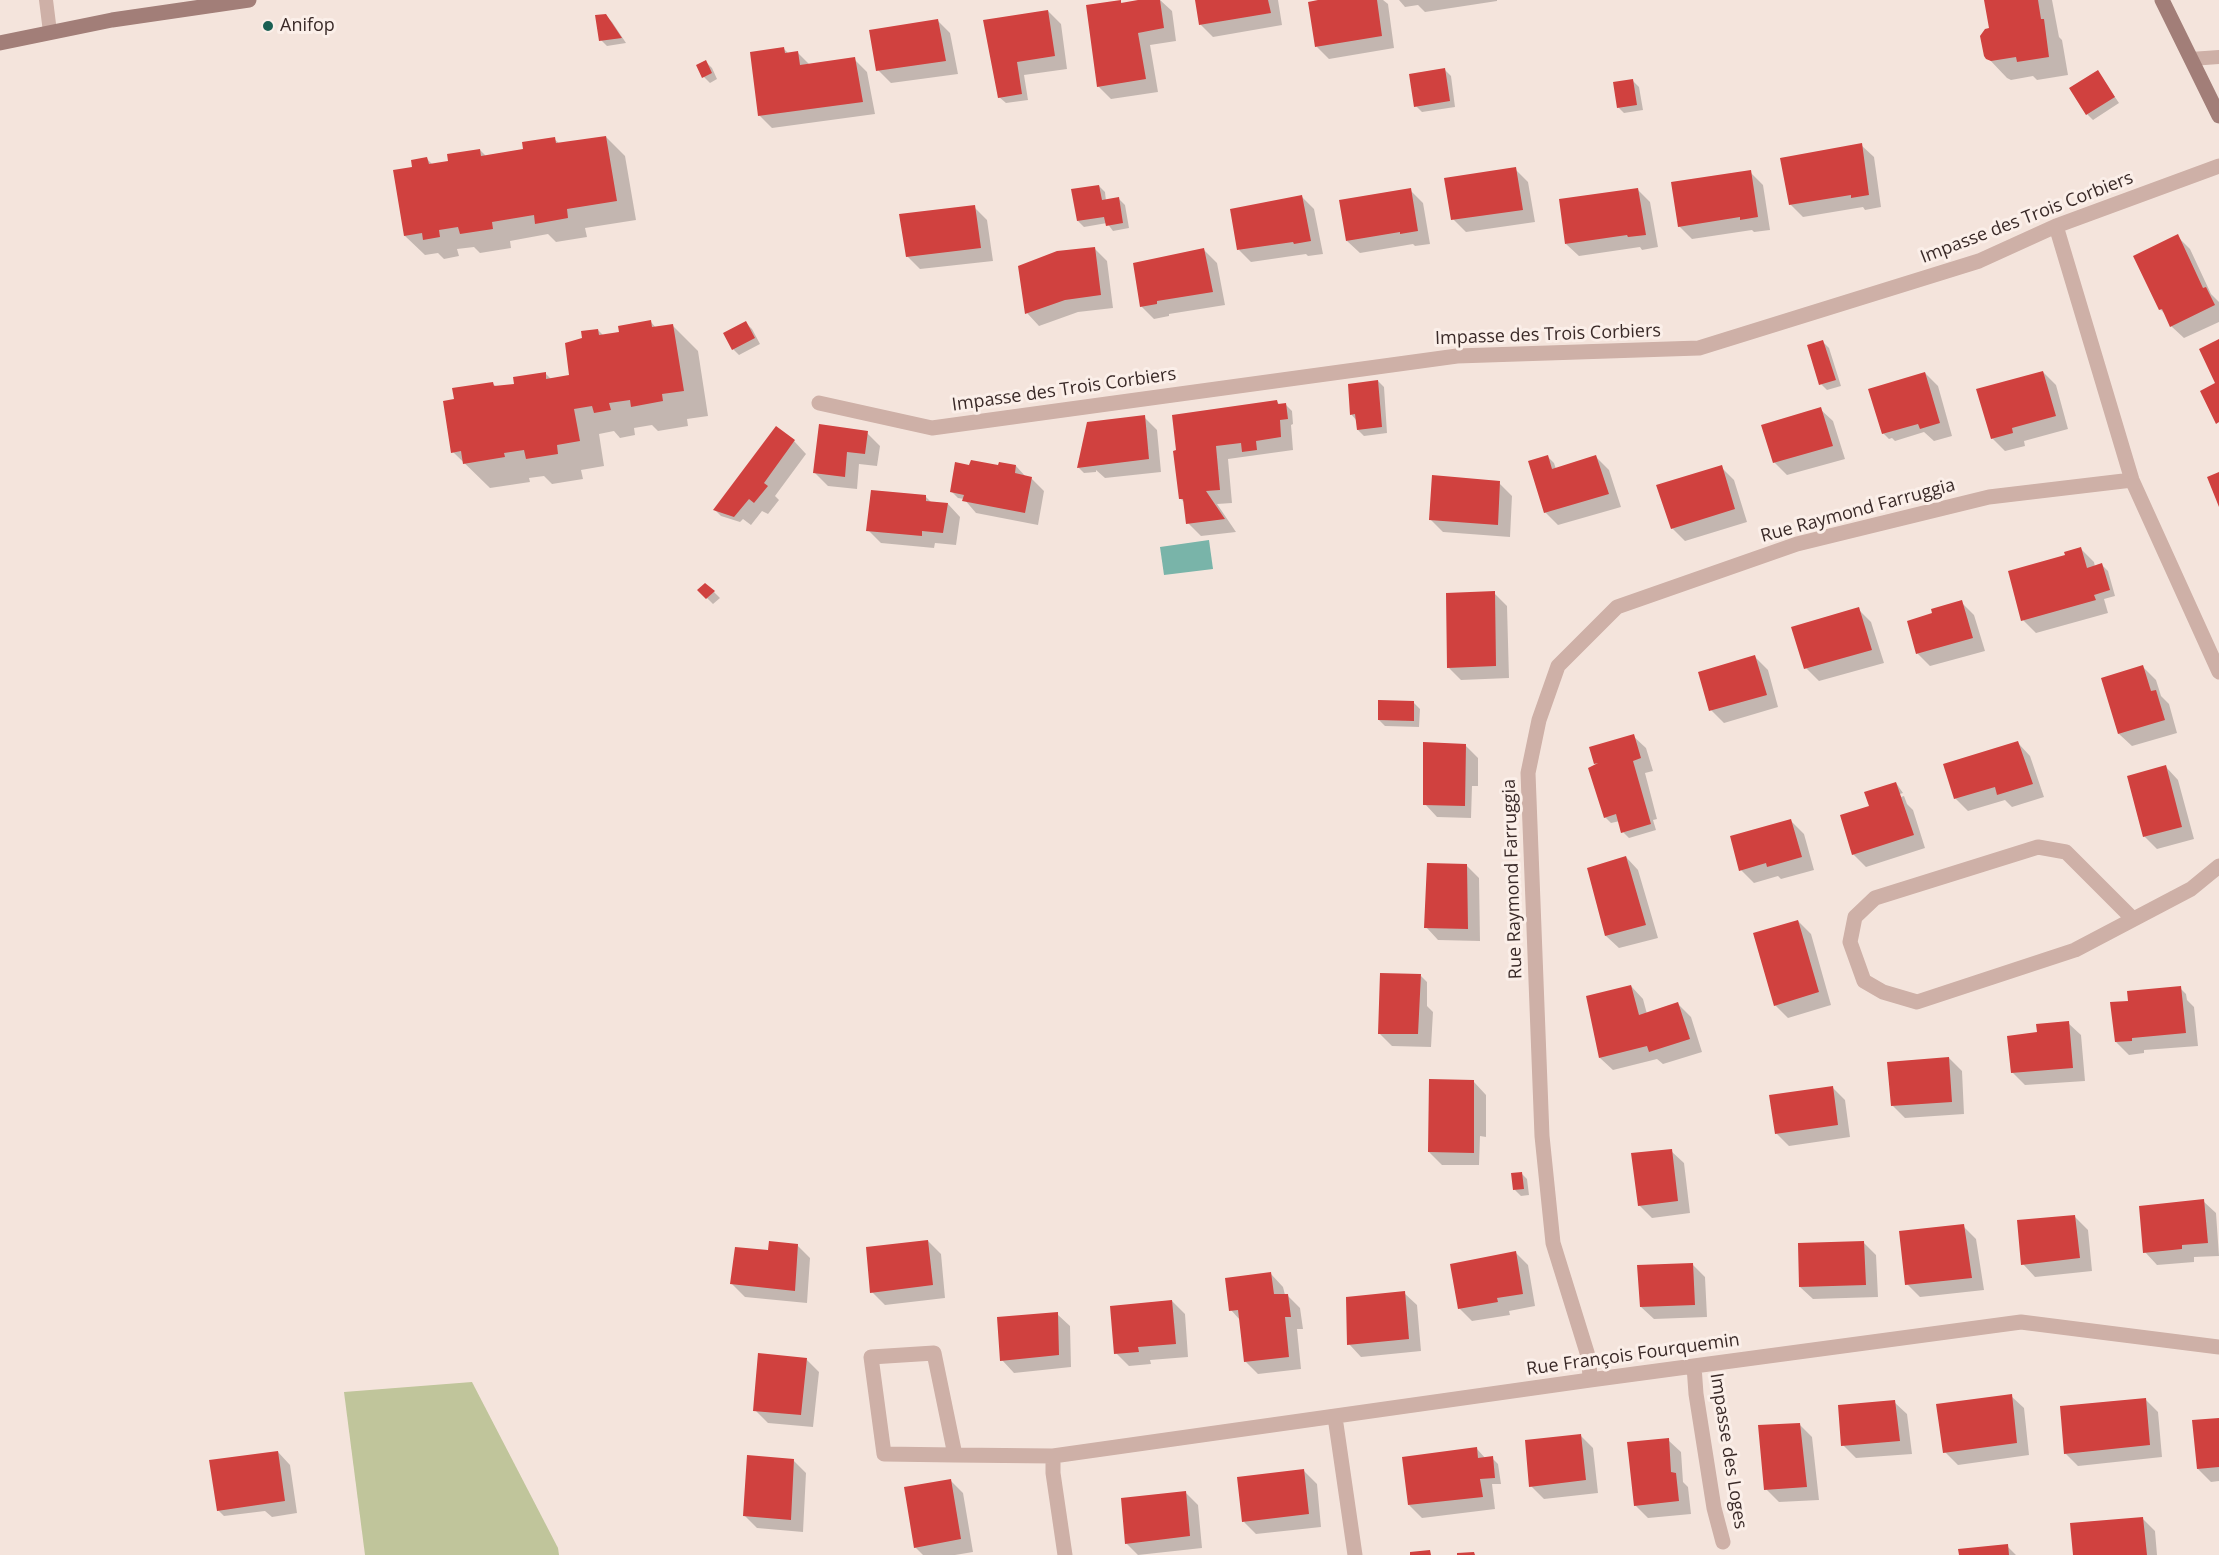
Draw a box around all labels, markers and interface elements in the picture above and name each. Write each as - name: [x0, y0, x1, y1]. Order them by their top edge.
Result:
- place label: Anifop: [280, 15, 335, 37]
- marker: Anifop: [261, 19, 275, 33]
- street label: Impasse des Trois Corbiers: [1918, 167, 2136, 269]
- street label: Impasse des Trois Corbiers: [1435, 320, 1661, 350]
- street label: Impasse des Trois Corbiers: [951, 364, 1177, 416]
- street label: Rue Raymond Farruggia: [1758, 475, 1958, 547]
- street label: Rue Raymond Farruggia: [1499, 778, 1527, 980]
- street label: Rue François Fourquemin: [1525, 1329, 1741, 1381]
- street label: Impasse des Loges: [1705, 1371, 1751, 1531]

